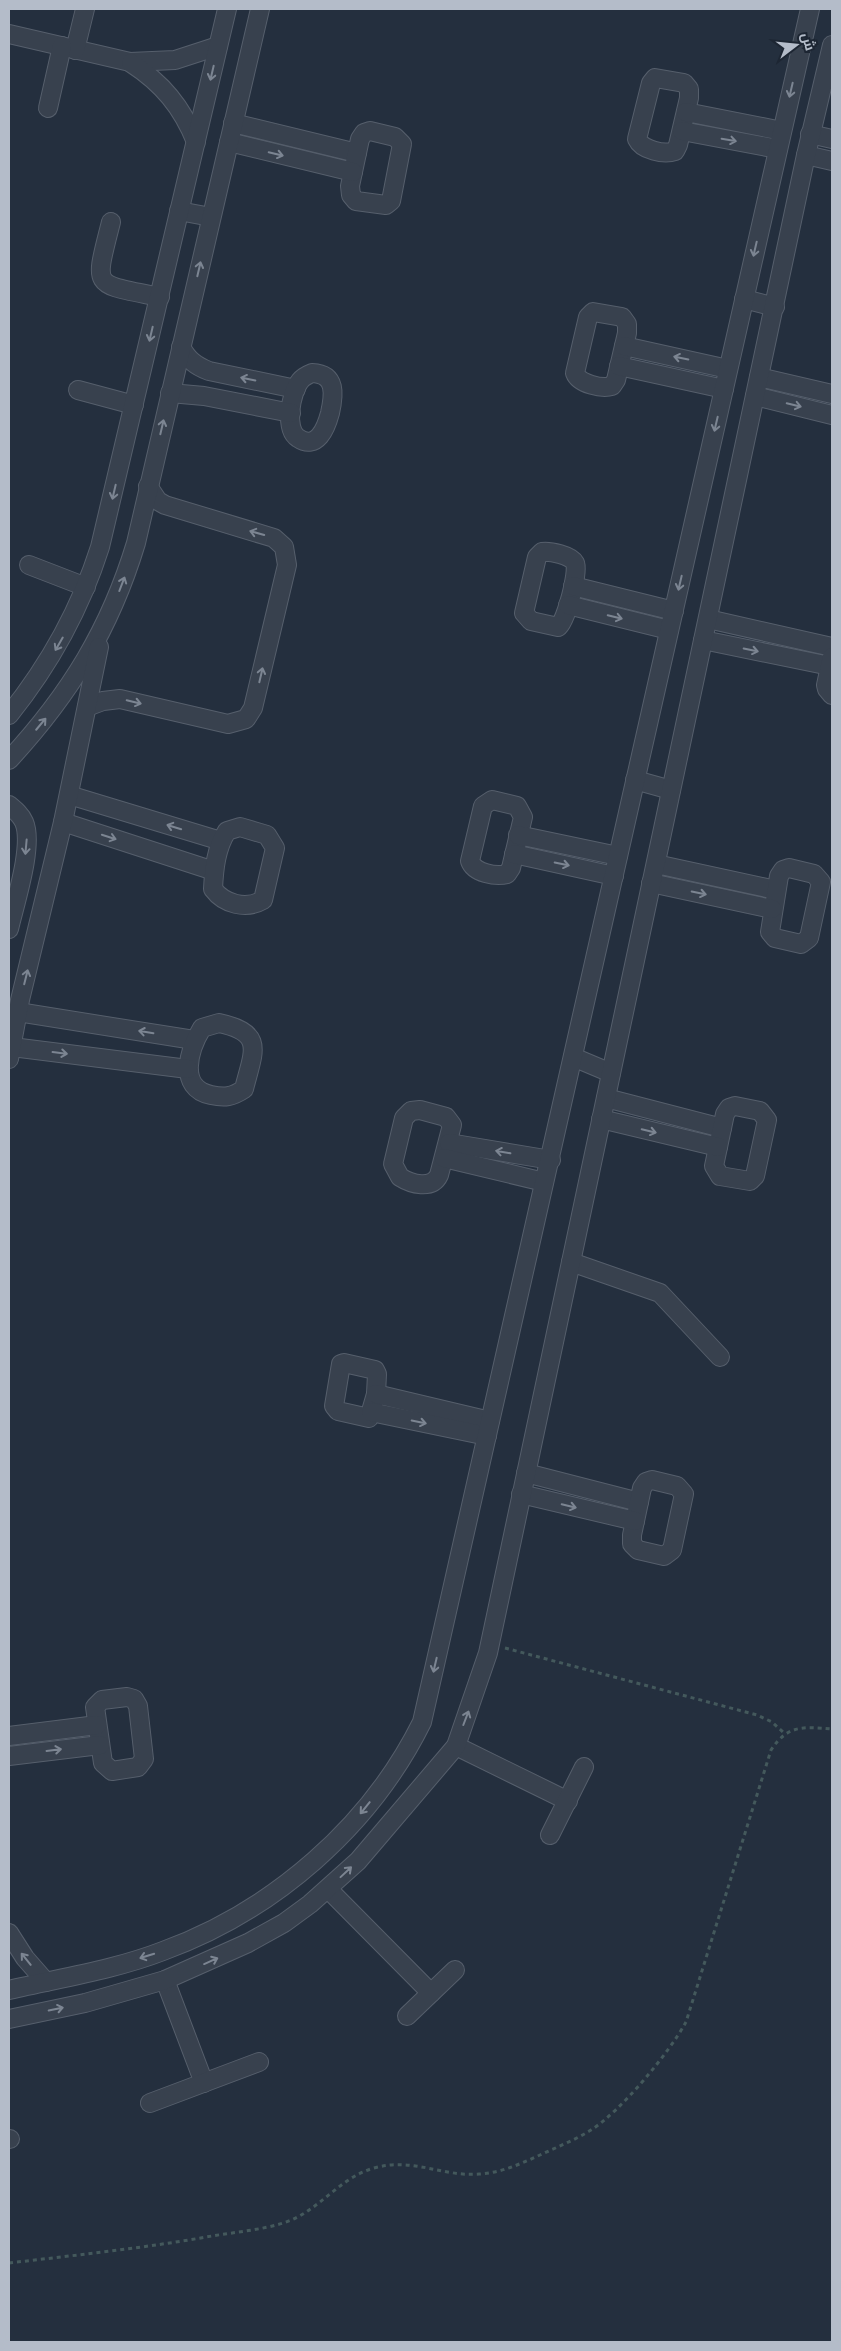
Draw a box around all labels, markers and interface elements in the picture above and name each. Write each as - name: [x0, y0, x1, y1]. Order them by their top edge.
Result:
- north arrow: [771, 20, 821, 70]
- text: ش: [797, 31, 819, 53]
- one-way arrow: [207, 65, 216, 81]
- one-way arrow: [786, 82, 795, 98]
- one-way arrow: [721, 136, 737, 146]
- one-way arrow: [268, 150, 284, 159]
- one-way arrow: [750, 240, 759, 256]
- one-way arrow: [195, 261, 204, 277]
- one-way arrow: [146, 325, 155, 341]
- one-way arrow: [673, 353, 689, 363]
- one-way arrow: [241, 374, 257, 383]
- one-way arrow: [785, 401, 801, 410]
- one-way arrow: [711, 416, 720, 432]
- one-way arrow: [158, 419, 167, 435]
- one-way arrow: [109, 483, 118, 499]
- one-way arrow: [250, 527, 266, 537]
- one-way arrow: [675, 575, 684, 591]
- one-way arrow: [118, 577, 127, 592]
- one-way arrow: [607, 613, 623, 622]
- one-way arrow: [53, 636, 63, 650]
- one-way arrow: [742, 646, 758, 655]
- one-way arrow: [257, 667, 266, 683]
- one-way arrow: [126, 698, 142, 707]
- one-way arrow: [35, 717, 47, 730]
- one-way arrow: [167, 822, 182, 831]
- one-way arrow: [101, 833, 116, 842]
- one-way arrow: [22, 839, 31, 855]
- one-way arrow: [553, 860, 569, 870]
- one-way arrow: [691, 889, 707, 899]
- one-way arrow: [22, 970, 31, 986]
- one-way arrow: [138, 1027, 154, 1037]
- one-way arrow: [52, 1048, 68, 1058]
- one-way arrow: [640, 1127, 656, 1136]
- one-way arrow: [495, 1146, 511, 1156]
- one-way arrow: [411, 1418, 427, 1427]
- one-way arrow: [560, 1502, 576, 1511]
- one-way arrow: [430, 1656, 439, 1672]
- one-way arrow: [462, 1710, 471, 1726]
- one-way arrow: [46, 1745, 62, 1755]
- one-way arrow: [359, 1801, 370, 1814]
- one-way arrow: [340, 1866, 353, 1878]
- one-way arrow: [20, 1952, 31, 1965]
- one-way arrow: [139, 1952, 155, 1962]
- one-way arrow: [203, 1955, 218, 1965]
- one-way arrow: [48, 2004, 64, 2013]

